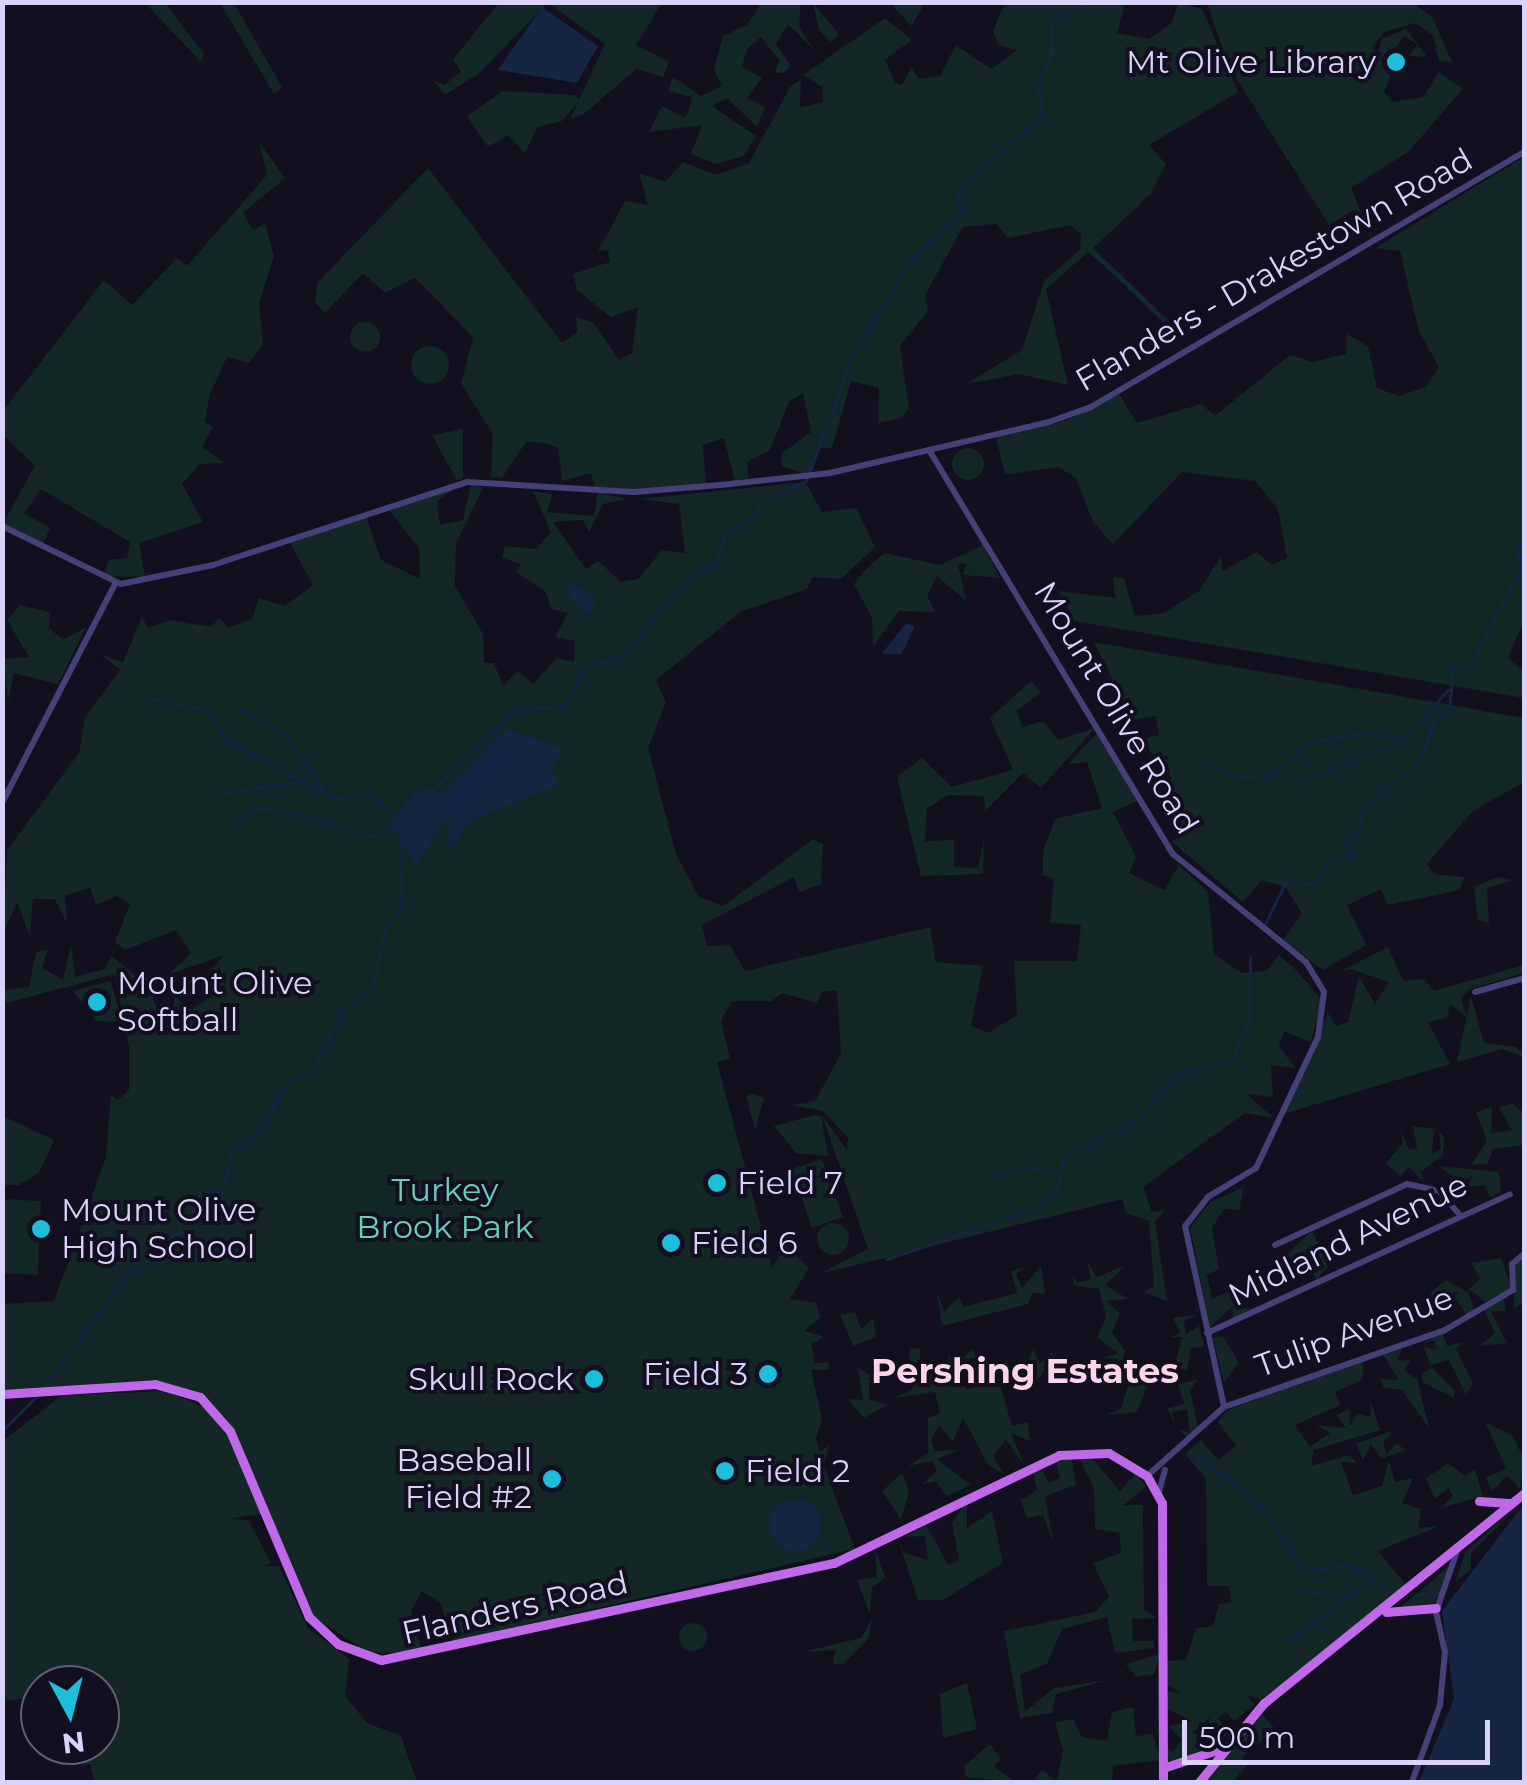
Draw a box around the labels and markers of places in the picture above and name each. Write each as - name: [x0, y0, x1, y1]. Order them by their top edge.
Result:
- place label: Mt Olive Library: [1126, 43, 1376, 81]
- marker: Mt Olive Library: [1385, 51, 1407, 73]
- place label: Mount Olive Softball: [117, 965, 312, 1040]
- marker: Mount Olive Softball: [86, 991, 108, 1013]
- place label: Field 7: [737, 1164, 843, 1202]
- marker: Field 7: [706, 1172, 728, 1194]
- place label: Mount Olive High School: [61, 1192, 256, 1267]
- marker: Mount Olive High School: [30, 1218, 52, 1240]
- place label: Field 6: [691, 1224, 797, 1262]
- marker: Field 6: [660, 1232, 682, 1254]
- place label: Field 3: [643, 1355, 748, 1393]
- place label: Skull Rock: [408, 1360, 574, 1398]
- marker: Field 3: [757, 1363, 779, 1385]
- marker: Skull Rock: [583, 1368, 605, 1390]
- place label: Baseball Field #2: [396, 1442, 532, 1517]
- place label: Field 2: [745, 1452, 850, 1490]
- marker: Field 2: [714, 1460, 736, 1482]
- marker: Baseball Field #2: [541, 1468, 563, 1490]

